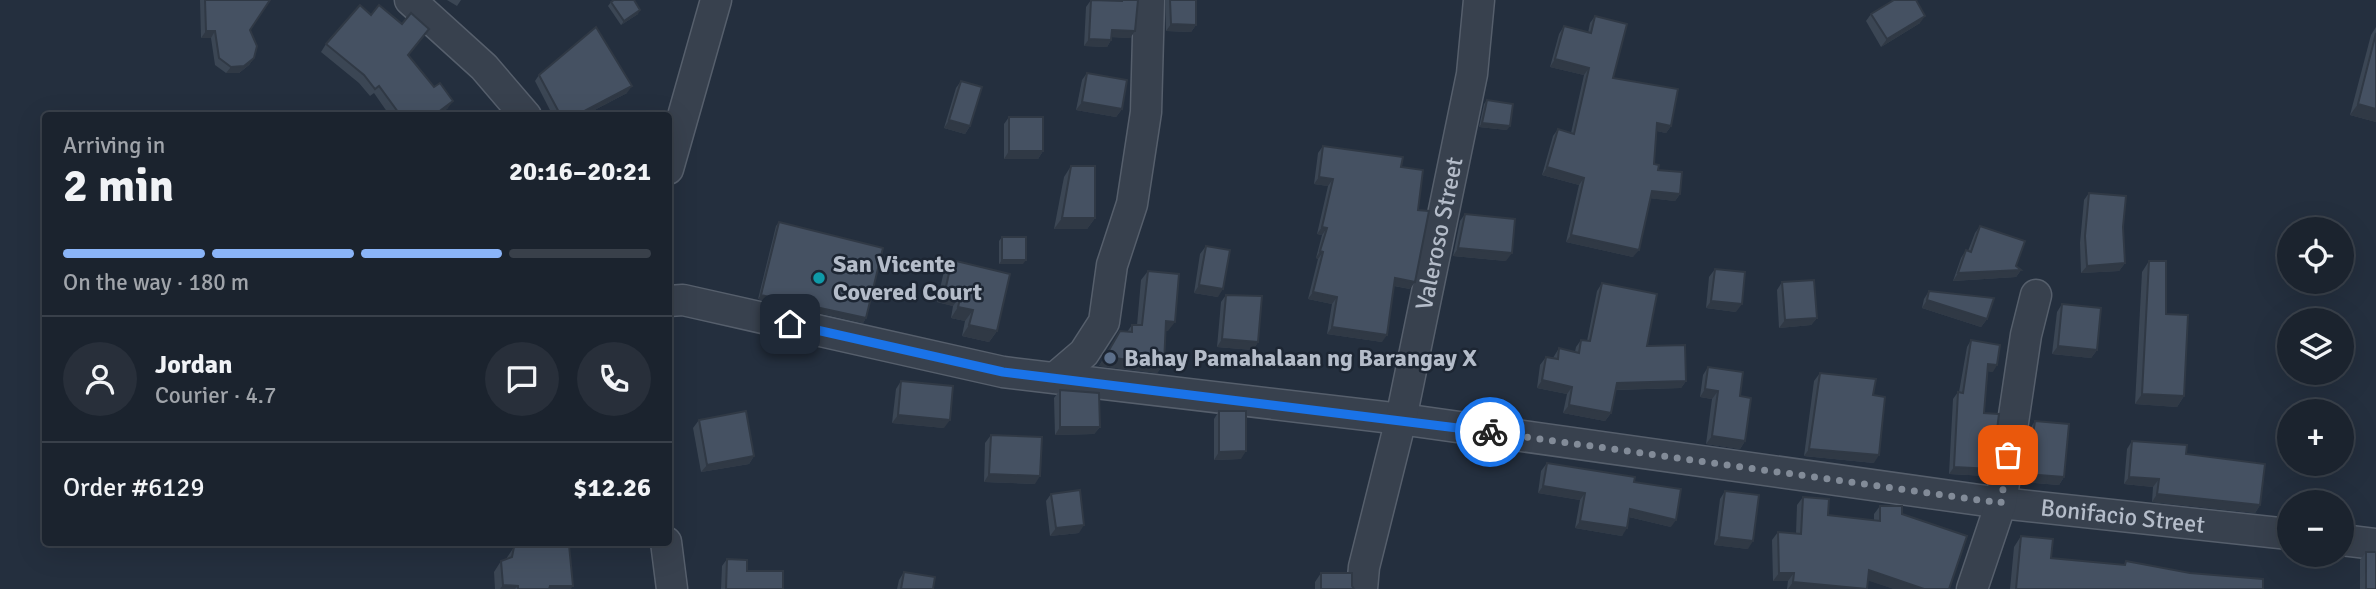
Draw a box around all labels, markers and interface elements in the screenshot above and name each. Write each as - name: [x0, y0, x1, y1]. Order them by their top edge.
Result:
- text: Arriving in: [63, 131, 165, 160]
- street label: Valeroso Street: [1409, 154, 1470, 313]
- text: 20:16–20:21: [509, 156, 651, 188]
- text: 2 min: [63, 158, 174, 214]
- map controls: [2277, 217, 2354, 567]
- button: locate: [2277, 217, 2354, 294]
- place label: San Vicente Covered Court: [833, 249, 982, 307]
- text: On the way · 180 m: [63, 268, 249, 297]
- marker: San Vicente Covered Court: [811, 270, 827, 286]
- pin: [760, 294, 820, 354]
- icon: home: [771, 305, 809, 343]
- button: layers: [2277, 308, 2354, 385]
- button: person: [63, 342, 137, 416]
- button: chat: [485, 342, 559, 416]
- button: phone: [577, 342, 651, 416]
- place label: Bahay Pamahalaan ng Barangay X: [1124, 343, 1477, 373]
- text: Jordan: [155, 349, 232, 381]
- marker: Bahay Pamahalaan ng Barangay X: [1102, 350, 1118, 366]
- text: Courier · 4.7: [155, 381, 276, 410]
- courier: [1455, 397, 1525, 467]
- button: +: [2277, 399, 2354, 476]
- icon: bike: [1471, 413, 1509, 451]
- pin: [1978, 425, 2038, 485]
- icon: bag: [1989, 436, 2027, 474]
- text: Order #6129: [63, 472, 204, 504]
- text: $12.26: [573, 472, 651, 504]
- button: −: [2277, 490, 2354, 567]
- street label: Bonifacio Street: [2039, 492, 2206, 540]

